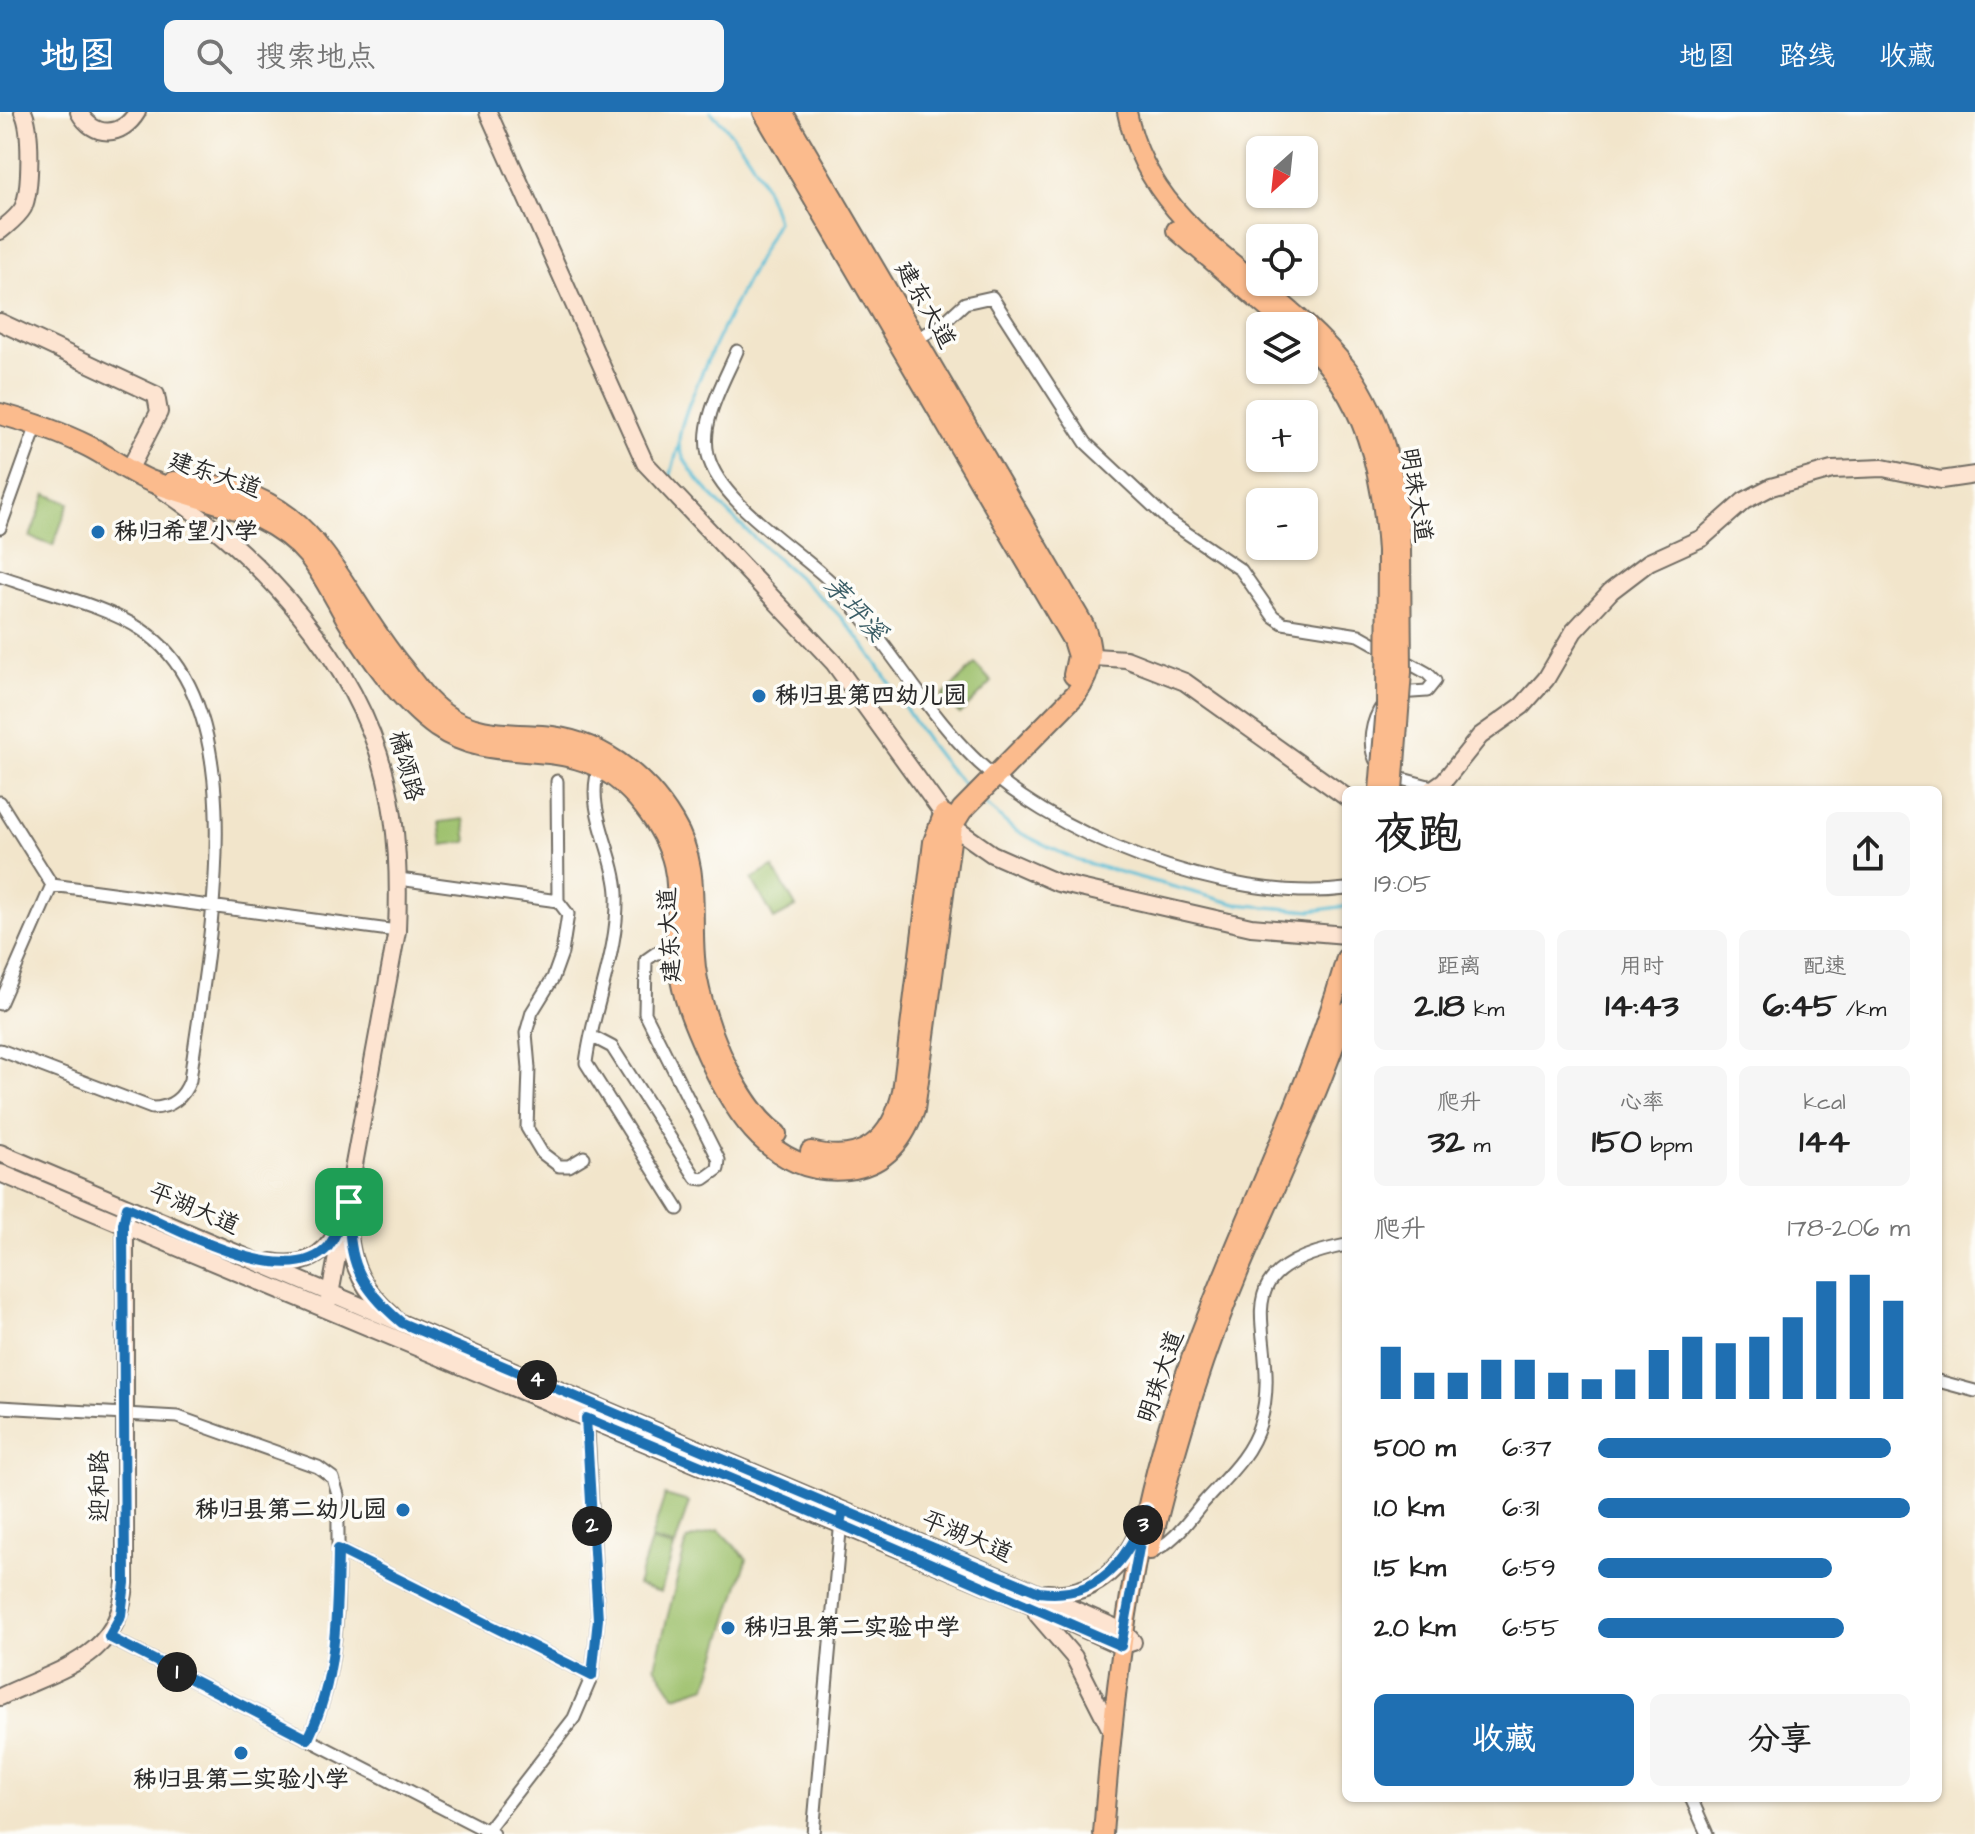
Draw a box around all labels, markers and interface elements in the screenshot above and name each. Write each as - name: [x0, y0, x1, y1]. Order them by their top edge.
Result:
- search box: [164, 20, 724, 92]
- text: 地图: [40, 31, 116, 83]
- icon: search: [192, 34, 236, 78]
- text: 搜索地点: [256, 36, 376, 78]
- text: 地图: [1679, 37, 1735, 76]
- text: 路线: [1779, 37, 1835, 76]
- text: 收藏: [1879, 37, 1935, 76]
- north arrow: [1246, 136, 1318, 208]
- map controls: [1246, 136, 1318, 560]
- button: locate: [1246, 224, 1318, 296]
- street label: 建东大道: [886, 255, 964, 355]
- button: layers: [1246, 312, 1318, 384]
- button: +: [1246, 400, 1318, 472]
- street label: 建东大道: [164, 443, 266, 507]
- street label: 明珠大道: [1392, 445, 1440, 545]
- button: −: [1246, 488, 1318, 560]
- place label: 秭归希望小学: [114, 515, 258, 549]
- marker: 秭归希望小学: [89, 523, 107, 541]
- water label: 茅坪溪: [815, 568, 896, 651]
- place label: 秭归县第四幼儿园: [775, 679, 967, 713]
- marker: 秭归县第四幼儿园: [750, 687, 768, 705]
- street label: 橘颂路: [380, 727, 432, 805]
- text: 夜跑: [1374, 805, 1462, 866]
- button: share: [1826, 812, 1910, 896]
- text: 19:05: [1374, 866, 1431, 902]
- street label: 建东大道: [651, 886, 689, 984]
- text: 距离: [1437, 951, 1481, 982]
- text: 用时: [1620, 951, 1664, 982]
- text: 配速: [1803, 951, 1847, 982]
- text: 2.18: [1414, 982, 1465, 1030]
- text: 14:43: [1605, 982, 1679, 1030]
- text: 6:45: [1763, 982, 1837, 1030]
- text: km: [1465, 994, 1504, 1025]
- text: /km: [1837, 994, 1887, 1025]
- text: 爬升: [1437, 1087, 1481, 1118]
- text: 心率: [1620, 1087, 1664, 1118]
- text: kcal: [1804, 1087, 1846, 1118]
- text: 32: [1428, 1118, 1465, 1166]
- text: 150: [1592, 1118, 1642, 1166]
- text: 144: [1799, 1118, 1850, 1166]
- text: m: [1465, 1130, 1491, 1161]
- text: bpm: [1642, 1130, 1692, 1161]
- pin: [315, 1168, 383, 1236]
- street label: 平湖大道: [143, 1175, 245, 1243]
- icon: arrive: [327, 1180, 371, 1224]
- text: 178–206 m: [1788, 1210, 1910, 1246]
- text: 爬升: [1374, 1211, 1426, 1247]
- street label: 明珠大道: [1129, 1326, 1193, 1428]
- pin: 4: [517, 1360, 557, 1400]
- text: 4: [530, 1364, 544, 1395]
- text: 500 m: [1374, 1430, 1456, 1466]
- text: 6:37: [1502, 1430, 1552, 1466]
- street label: 迎和路: [83, 1450, 117, 1522]
- text: 1.0 km: [1374, 1490, 1444, 1526]
- text: 6:31: [1502, 1490, 1539, 1526]
- place label: 秭归县第二幼儿园: [195, 1493, 387, 1527]
- marker: 秭归县第二幼儿园: [394, 1501, 412, 1519]
- street label: 平湖大道: [916, 1503, 1018, 1571]
- pin: 3: [1123, 1505, 1163, 1545]
- pin: 2: [572, 1506, 612, 1546]
- text: 3: [1137, 1509, 1149, 1540]
- text: 2: [586, 1510, 598, 1541]
- text: 1.5 km: [1374, 1550, 1446, 1586]
- text: 6:59: [1502, 1550, 1556, 1586]
- text: 2.0 km: [1374, 1610, 1456, 1646]
- text: 6:55: [1502, 1610, 1559, 1646]
- place label: 秭归县第二实验中学: [744, 1611, 960, 1645]
- marker: 秭归县第二实验中学: [719, 1619, 737, 1637]
- pin: 1: [157, 1652, 197, 1692]
- text: 1: [176, 1656, 178, 1687]
- button: 收藏: [1374, 1694, 1634, 1786]
- button: 分享: [1650, 1694, 1910, 1786]
- marker: 秭归县第二实验小学: [232, 1744, 250, 1762]
- place label: 秭归县第二实验小学: [133, 1763, 349, 1797]

